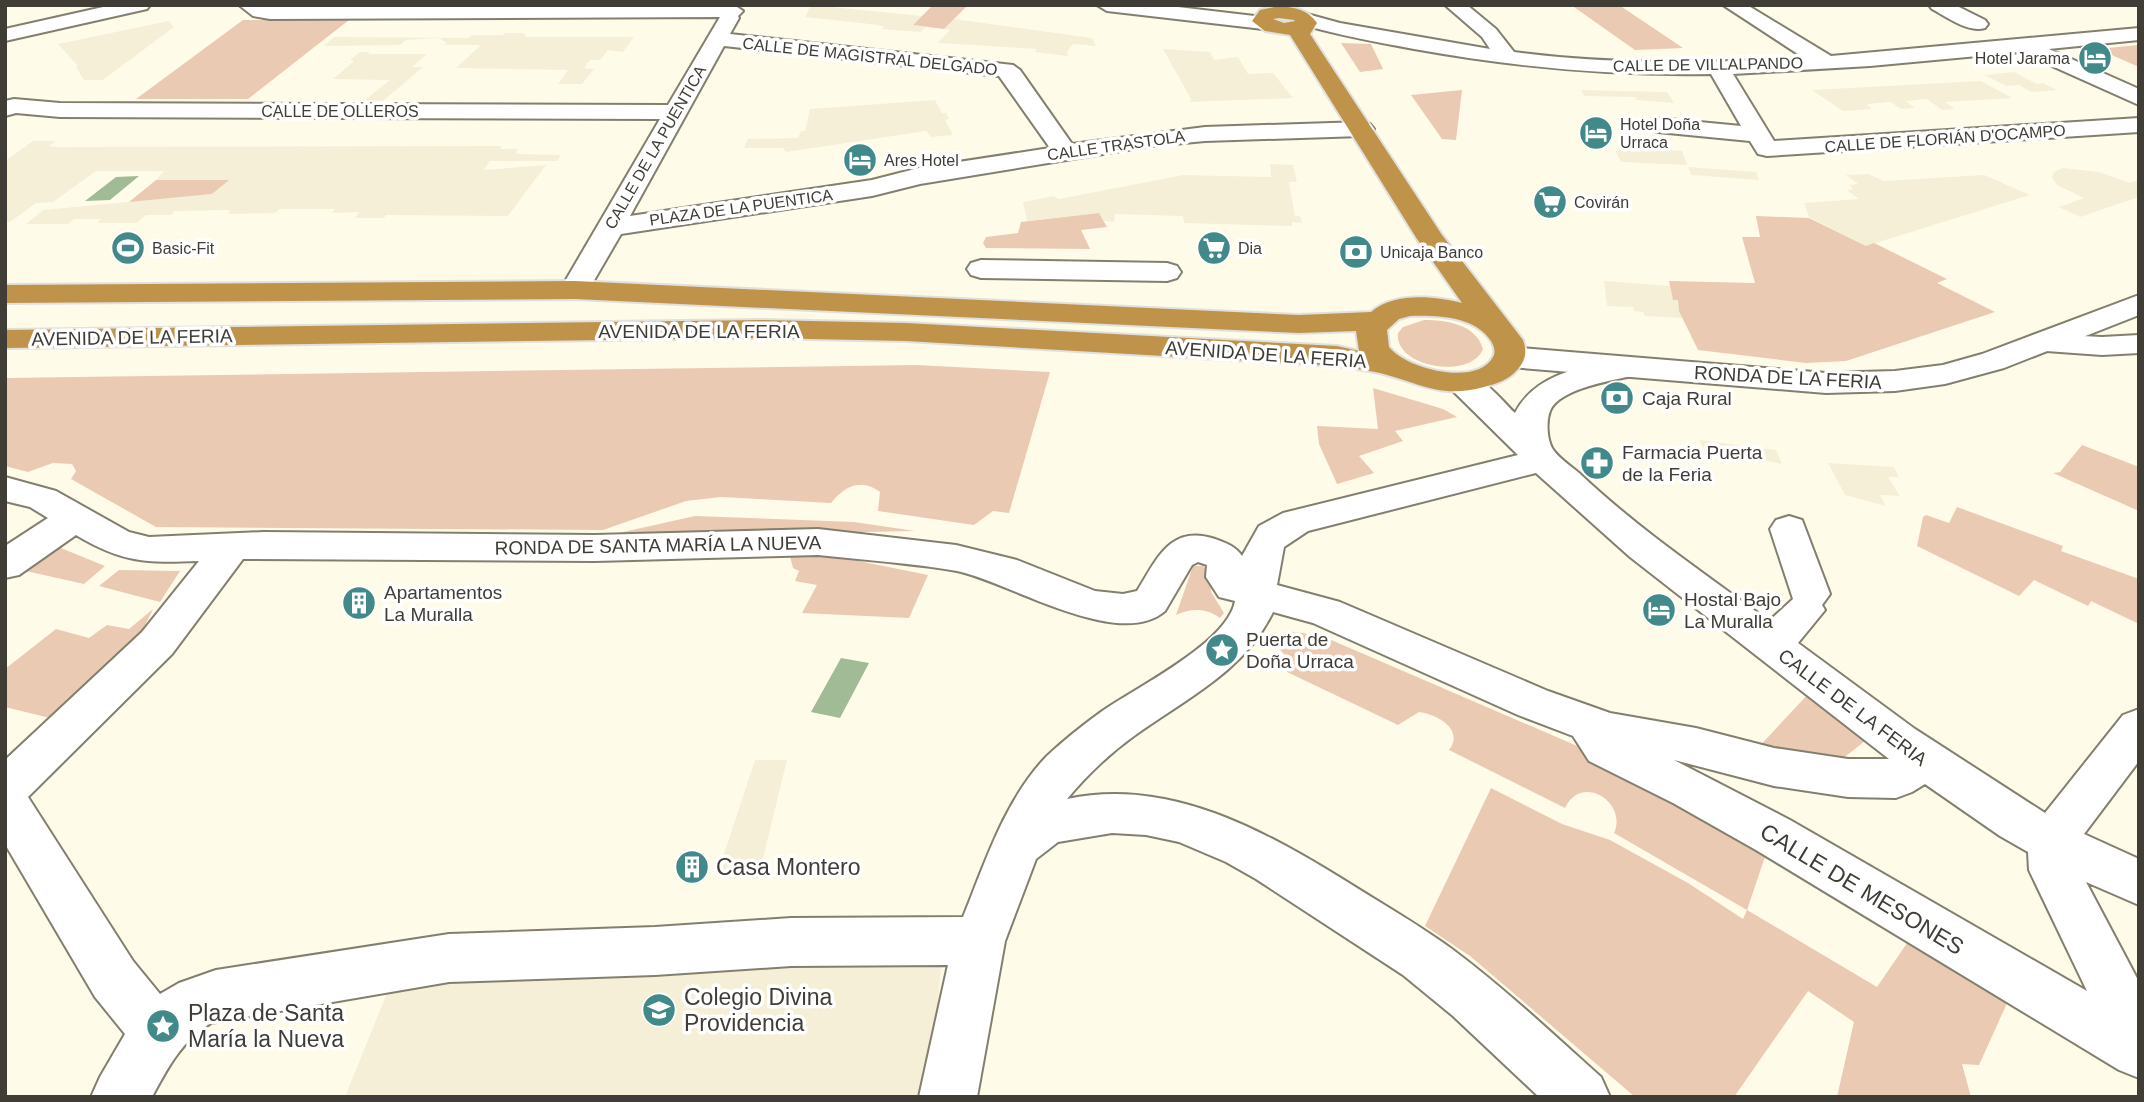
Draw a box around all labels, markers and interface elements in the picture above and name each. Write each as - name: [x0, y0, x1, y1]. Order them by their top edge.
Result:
- street label: CALLE DE MAGISTRAL DELGADO: [742, 35, 998, 78]
- hotel icon: Hotel Jarama: [2076, 39, 2114, 77]
- place label: Hotel Jarama: [1975, 50, 2070, 67]
- street label: CALLE DE VILLALPANDO: [1613, 54, 1803, 75]
- street label: CALLE DE LA PUENTICA: [602, 62, 709, 232]
- street label: CALLE DE OLLEROS: [261, 103, 419, 120]
- hotel icon: Hotel Doña Urraca: [1577, 114, 1615, 152]
- place label: Hotel Doña Urraca: [1620, 116, 1700, 151]
- street label: CALLE DE FLORIÁN D'OCAMPO: [1824, 121, 2066, 155]
- street label: CALLE TRASTOLA: [1046, 127, 1186, 164]
- hotel icon: Ares Hotel: [841, 141, 879, 179]
- place label: Ares Hotel: [884, 152, 959, 169]
- supermarket icon: Covirán: [1531, 183, 1569, 221]
- street label: PLAZA DE LA PUENTICA: [648, 186, 834, 229]
- place label: Covirán: [1574, 194, 1629, 211]
- sports icon: Basic-Fit: [109, 229, 147, 267]
- supermarket icon: Dia: [1195, 229, 1233, 267]
- bank icon: Unicaja Banco: [1337, 233, 1375, 271]
- place label: Basic-Fit: [152, 240, 215, 257]
- place label: Dia: [1238, 240, 1262, 257]
- place label: Unicaja Banco: [1380, 244, 1483, 261]
- street label: AVENIDA DE LA FERIA: [598, 321, 800, 342]
- street label: AVENIDA DE LA FERIA: [31, 325, 233, 350]
- street label: AVENIDA DE LA FERIA: [1165, 337, 1367, 372]
- street label: RONDA DE LA FERIA: [1694, 362, 1883, 393]
- bank icon: Caja Rural: [1598, 379, 1636, 417]
- place label: Caja Rural: [1642, 388, 1732, 409]
- place label: Farmacia Puerta de la Feria: [1622, 442, 1763, 485]
- pharmacy icon: Farmacia Puerta de la Feria: [1578, 444, 1616, 482]
- street label: RONDA DE SANTA MARÍA LA NUEVA: [495, 532, 822, 559]
- place label: Apartamentos La Muralla: [384, 582, 502, 625]
- building icon: Apartamentos La Muralla: [340, 584, 378, 622]
- place label: Hostal Bajo La Muralla: [1684, 589, 1781, 632]
- hotel icon: Hostal Bajo La Muralla: [1640, 591, 1678, 629]
- place label: Puerta de Doña Urraca: [1246, 629, 1354, 672]
- place icon: Puerta de Doña Urraca: [1203, 631, 1241, 669]
- street label: CALLE DE LA FERIA: [1774, 645, 1931, 770]
- street label: CALLE DE MESONES: [1756, 818, 1968, 960]
- building icon: Casa Montero: [673, 848, 711, 886]
- place label: Casa Montero: [716, 854, 860, 880]
- place label: Colegio Divina Providencia: [684, 984, 833, 1036]
- school or university icon: Colegio Divina Providencia: [640, 991, 678, 1029]
- place label: Plaza de Santa María la Nueva: [188, 1000, 344, 1052]
- place icon: Plaza de Santa María la Nueva: [144, 1007, 182, 1045]

